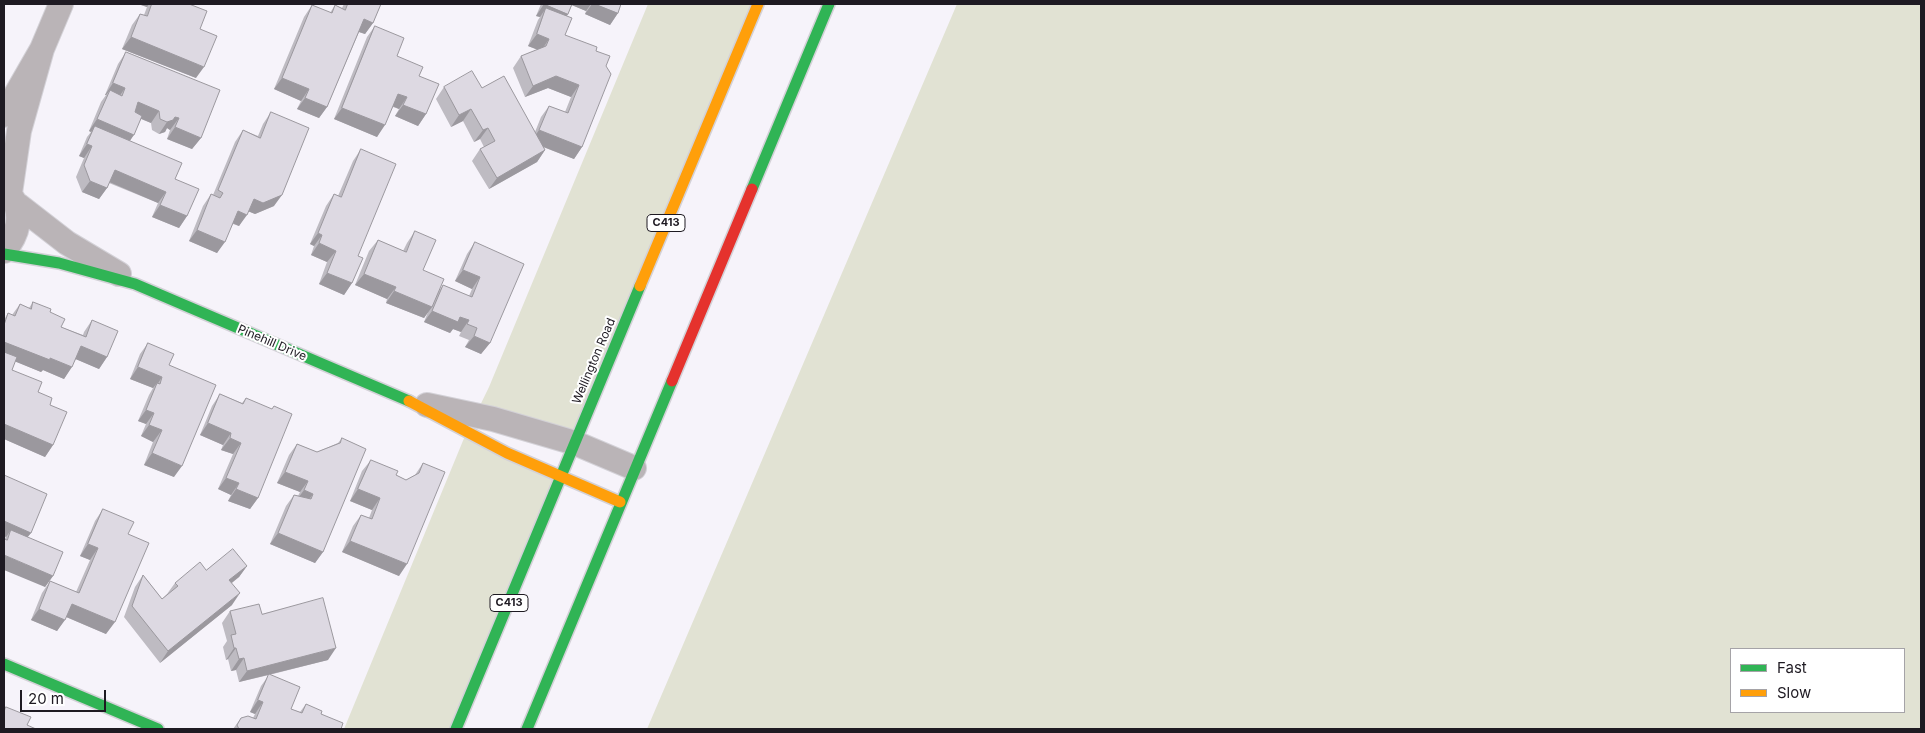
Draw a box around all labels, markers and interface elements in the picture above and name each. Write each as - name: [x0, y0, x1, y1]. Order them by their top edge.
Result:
- road number: C413: [647, 214, 685, 232]
- street label: Wellington Road: [569, 316, 619, 406]
- street label: Pinehill Drive: [235, 322, 309, 364]
- road number: C413: [490, 594, 528, 612]
- legend: [1730, 648, 1905, 713]
- text: Fast: [1777, 658, 1807, 677]
- scale bar: [22, 680, 109, 712]
- text: Slow: [1777, 683, 1811, 702]
- text: 20 m: [28, 689, 64, 708]

